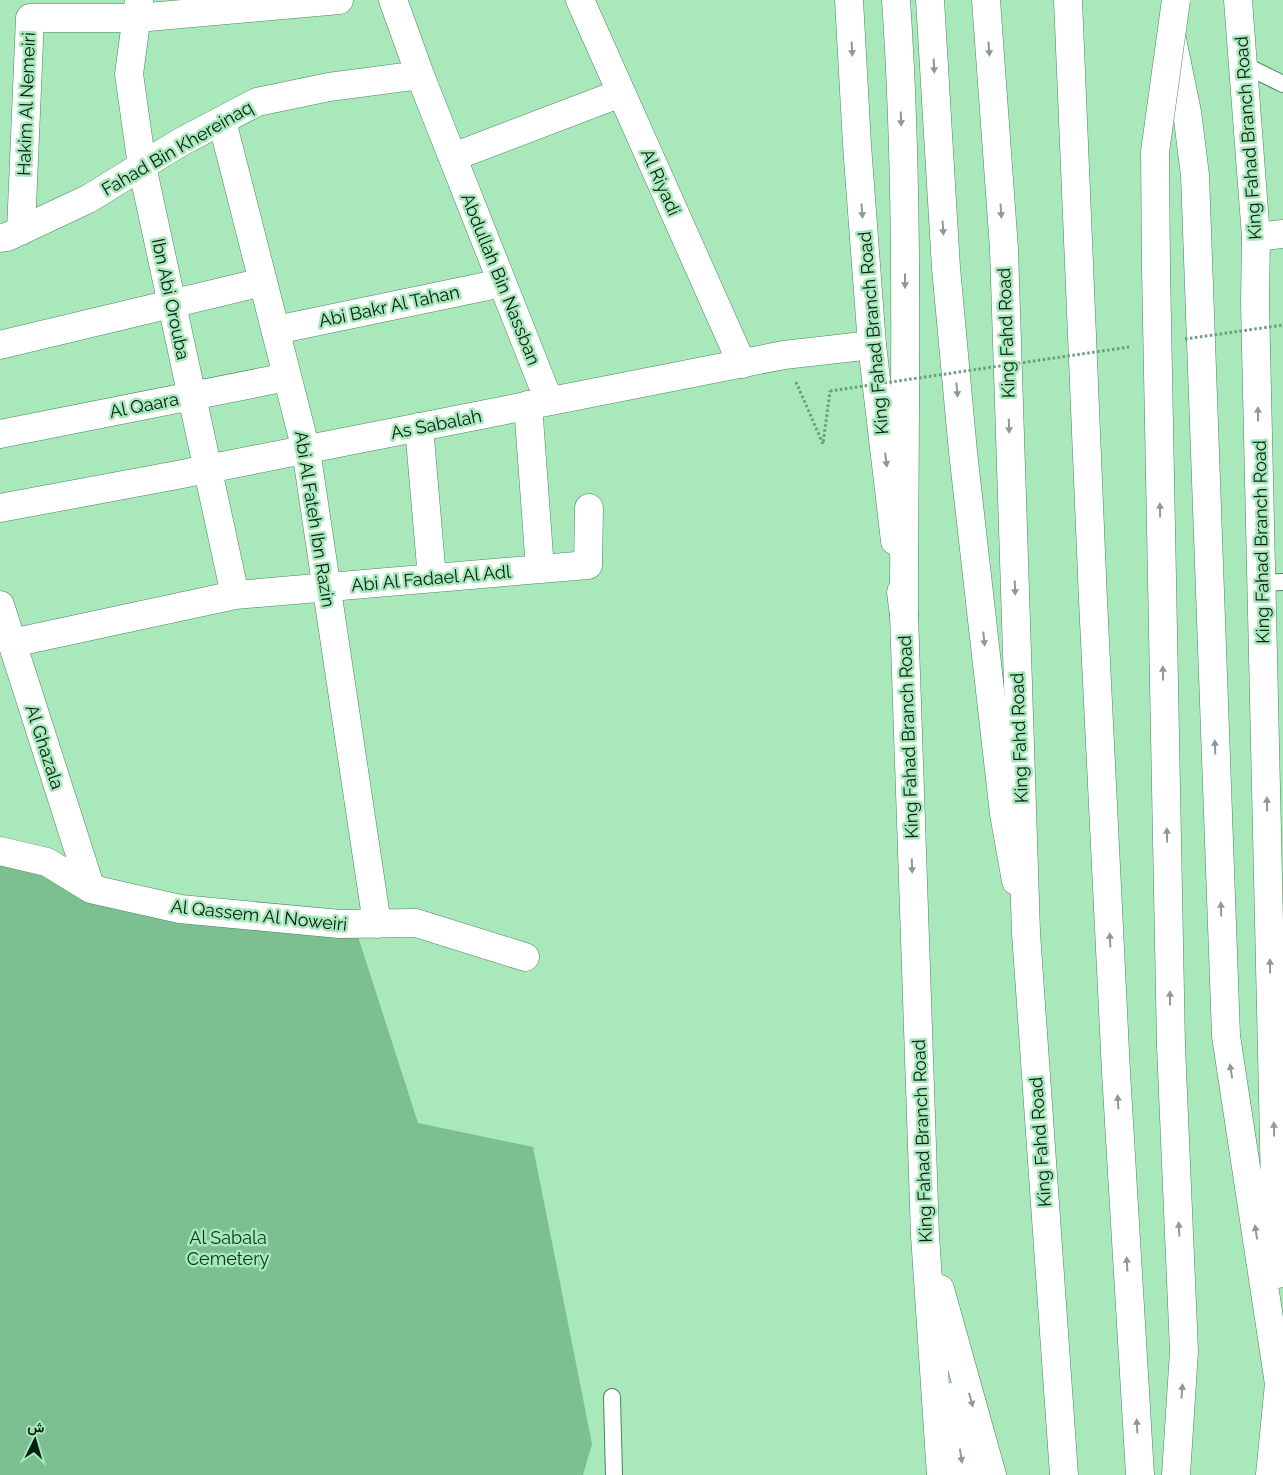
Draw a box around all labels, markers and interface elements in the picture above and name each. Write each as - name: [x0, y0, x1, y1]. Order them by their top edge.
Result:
- street label: Hakim Al Nemeiri: [13, 32, 39, 176]
- street label: King Fahad Branch Road: [1230, 36, 1266, 240]
- one-way arrow: [848, 41, 856, 57]
- one-way arrow: [985, 41, 993, 57]
- one-way arrow: [930, 58, 938, 74]
- street label: Fahad Bin Khereinaq: [98, 96, 256, 200]
- one-way arrow: [898, 111, 906, 127]
- street label: Al Riyadi: [637, 145, 685, 219]
- street label: Abdullah Bin Nassban: [457, 190, 545, 368]
- one-way arrow: [858, 203, 866, 219]
- one-way arrow: [997, 203, 1005, 219]
- one-way arrow: [940, 221, 948, 237]
- street label: King Fahad Branch Road: [854, 231, 892, 435]
- street label: Ibn Abi Orouba: [148, 236, 194, 362]
- street label: King Fahd Road: [993, 267, 1019, 399]
- one-way arrow: [901, 273, 909, 289]
- street label: Abi Bakr Al Tahan: [317, 281, 461, 331]
- one-way arrow: [953, 383, 961, 399]
- street label: Al Qaara: [108, 388, 180, 422]
- street label: As Sabalah: [389, 405, 483, 443]
- one-way arrow: [1253, 406, 1261, 422]
- one-way arrow: [1006, 418, 1014, 434]
- street label: Abi Al Fateh Ibn Razin: [291, 429, 339, 609]
- street label: King Fahad Branch Road: [1249, 440, 1273, 644]
- one-way arrow: [882, 452, 890, 468]
- one-way arrow: [1156, 502, 1164, 518]
- street label: Abi Al Fadael Al Adl: [350, 561, 512, 595]
- one-way arrow: [1011, 580, 1019, 596]
- one-way arrow: [980, 631, 988, 647]
- street label: King Fahad Branch Road: [894, 635, 922, 839]
- one-way arrow: [1159, 664, 1167, 680]
- street label: King Fahd Road: [1006, 672, 1032, 804]
- street label: Al Ghazala: [21, 702, 69, 792]
- one-way arrow: [1211, 739, 1219, 755]
- one-way arrow: [1263, 796, 1271, 812]
- one-way arrow: [1162, 827, 1170, 843]
- one-way arrow: [909, 858, 917, 874]
- street label: Al Qassem Al Noweiri: [170, 895, 348, 935]
- one-way arrow: [1217, 901, 1225, 917]
- one-way arrow: [1105, 931, 1113, 947]
- one-way arrow: [1266, 958, 1274, 974]
- one-way arrow: [1166, 989, 1174, 1005]
- street label: King Fahad Branch Road: [908, 1039, 936, 1243]
- one-way arrow: [1227, 1063, 1235, 1079]
- street label: King Fahd Road: [1025, 1076, 1055, 1208]
- one-way arrow: [1113, 1094, 1121, 1110]
- one-way arrow: [1270, 1121, 1278, 1137]
- one-way arrow: [1175, 1221, 1183, 1237]
- one-way arrow: [1252, 1224, 1260, 1240]
- park label: Al Sabala Cemetery: [187, 1227, 269, 1269]
- one-way arrow: [1123, 1256, 1131, 1272]
- one-way arrow: [1178, 1383, 1186, 1399]
- one-way arrow: [968, 1392, 976, 1407]
- north arrow: [10, 1415, 60, 1465]
- text: ش: [27, 1418, 45, 1437]
- one-way arrow: [1132, 1418, 1140, 1434]
- one-way arrow: [957, 1448, 965, 1464]

